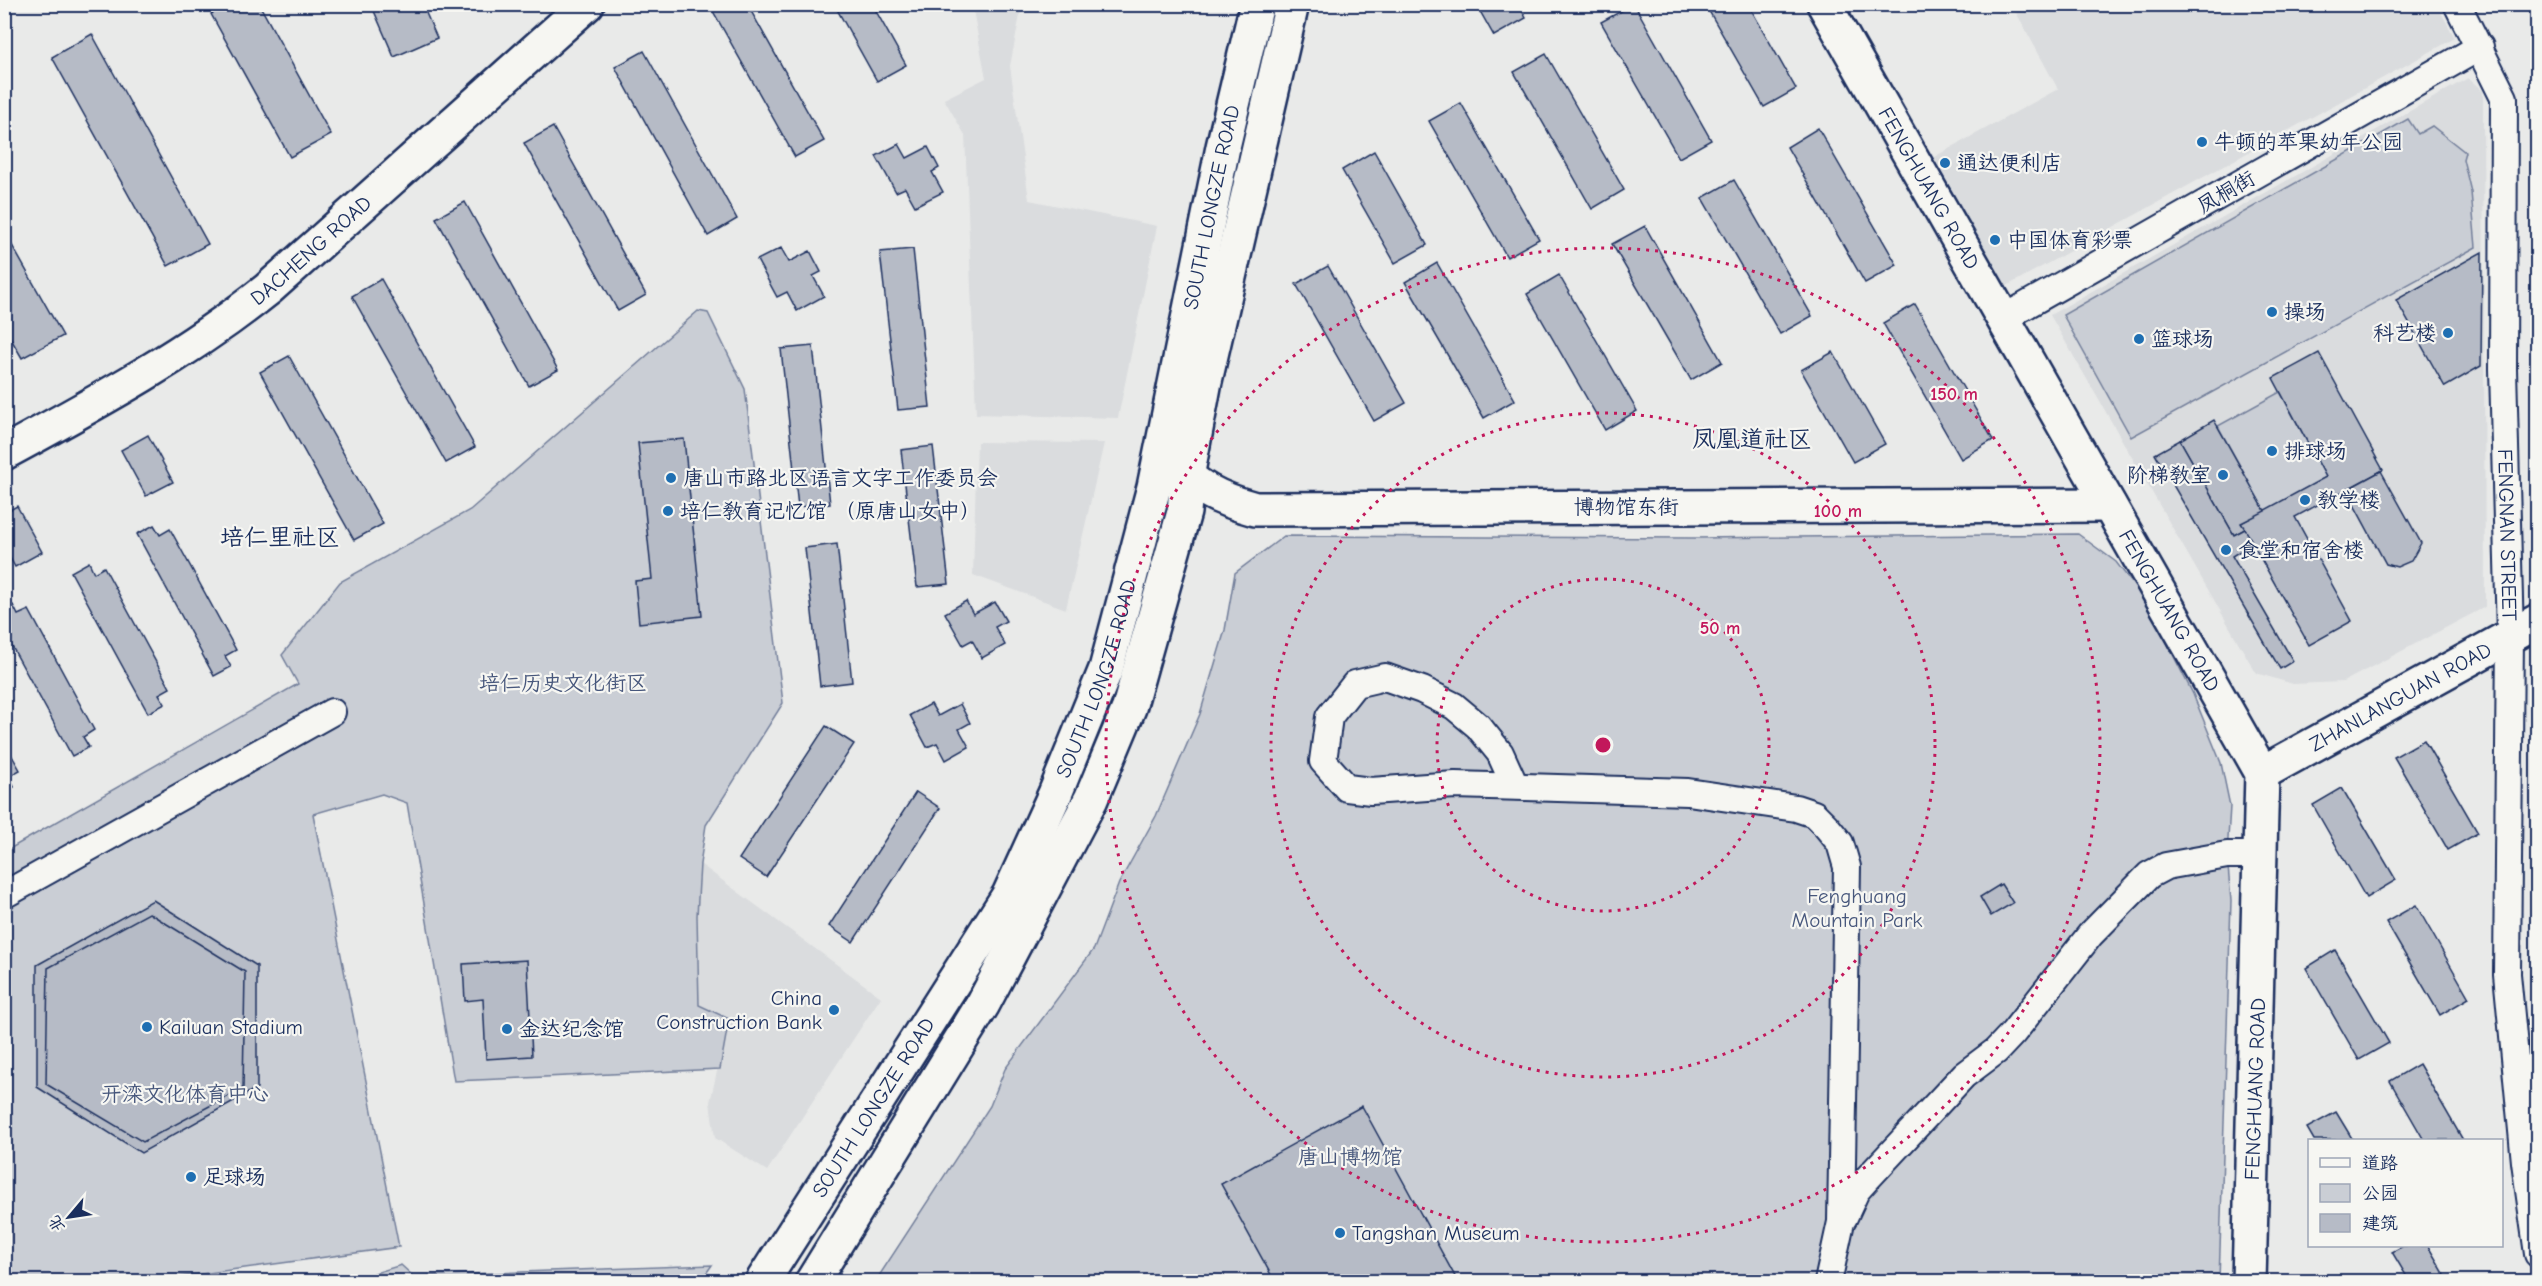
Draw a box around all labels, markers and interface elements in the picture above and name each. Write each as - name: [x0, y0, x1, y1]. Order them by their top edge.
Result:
- street label: SOUTH LONGZE ROAD: [1178, 102, 1245, 312]
- street label: FENGHUANG ROAD: [1873, 103, 1985, 273]
- place label: 牛顿的苹果幼年公园: [2214, 130, 2403, 154]
- marker: 牛顿的苹果幼年公园: [2195, 135, 2209, 149]
- place label: 通达便利店: [1957, 151, 2062, 175]
- marker: 通达便利店: [1938, 156, 1952, 170]
- street label: 凤桐街: [2193, 166, 2259, 218]
- street label: DACHENG ROAD: [246, 190, 376, 310]
- place label: 中国体育彩票: [2007, 228, 2133, 252]
- marker: 中国体育彩票: [1988, 233, 2002, 247]
- place label: 操场: [2284, 300, 2326, 324]
- marker: 操场: [2265, 305, 2279, 319]
- place label: 科艺楼: [2373, 321, 2436, 345]
- marker: 科艺楼: [2441, 326, 2455, 340]
- place label: 篮球场: [2151, 327, 2214, 351]
- marker: 篮球场: [2132, 332, 2146, 346]
- text: 150 m: [1930, 384, 1978, 405]
- district label: 凤凰道社区: [1692, 425, 1812, 453]
- place label: 排球场: [2284, 439, 2347, 463]
- marker: 排球场: [2265, 444, 2279, 458]
- street label: FENGNAN STREET: [2493, 449, 2522, 621]
- place label: 阶梯教室: [2127, 463, 2211, 487]
- place label: 唐山市路北区语言文字工作委员会: [683, 466, 998, 490]
- marker: 阶梯教室: [2216, 468, 2230, 482]
- marker: 唐山市路北区语言文字工作委员会: [664, 471, 678, 485]
- place label: 教学楼: [2317, 488, 2380, 512]
- marker: 教学楼: [2298, 493, 2312, 507]
- street label: 博物馆东街: [1574, 495, 1679, 519]
- place label: 培仁教育记忆馆 （原唐山女中）: [680, 499, 981, 523]
- text: 100 m: [1814, 501, 1862, 522]
- marker: 培仁教育记忆馆 （原唐山女中）: [661, 504, 675, 518]
- district label: 培仁里社区: [220, 523, 340, 551]
- street label: FENGHUANG ROAD: [2114, 525, 2225, 696]
- place label: 食堂和宿舍楼: [2238, 538, 2364, 562]
- marker: 食堂和宿舍楼: [2219, 543, 2233, 557]
- street label: SOUTH LONGZE ROAD: [1051, 577, 1141, 781]
- text: 50 m: [1700, 618, 1740, 639]
- street label: ZHANLANGUAN ROAD: [2305, 637, 2495, 756]
- park label: 培仁历史文化街区: [479, 671, 647, 695]
- centre of rings: [1593, 735, 1613, 755]
- park label: Fenghuang Mountain Park: [1792, 884, 1922, 932]
- place label: China Construction Bank: [656, 986, 822, 1034]
- street label: FENGHUANG ROAD: [2240, 997, 2270, 1181]
- marker: China Construction Bank: [827, 1003, 841, 1017]
- street label: SOUTH LONGZE ROAD: [807, 1013, 940, 1202]
- place label: Kailuan Stadium: [159, 1015, 303, 1039]
- place label: 金达纪念馆: [519, 1017, 624, 1041]
- marker: Kailuan Stadium: [140, 1020, 154, 1034]
- marker: 金达纪念馆: [500, 1022, 514, 1036]
- park label: 开滦文化体育中心: [101, 1082, 269, 1106]
- legend: [2308, 1139, 2503, 1247]
- park label: 唐山博物馆: [1298, 1145, 1403, 1169]
- text: 道路: [2362, 1153, 2398, 1174]
- place label: 足球场: [203, 1165, 266, 1189]
- marker: 足球场: [184, 1170, 198, 1184]
- text: 公园: [2362, 1183, 2398, 1204]
- north arrow: [39, 1187, 99, 1247]
- text: 北: [45, 1212, 69, 1235]
- text: 建筑: [2362, 1213, 2398, 1234]
- place label: Tangshan Museum: [1352, 1221, 1520, 1245]
- marker: Tangshan Museum: [1333, 1226, 1347, 1240]

